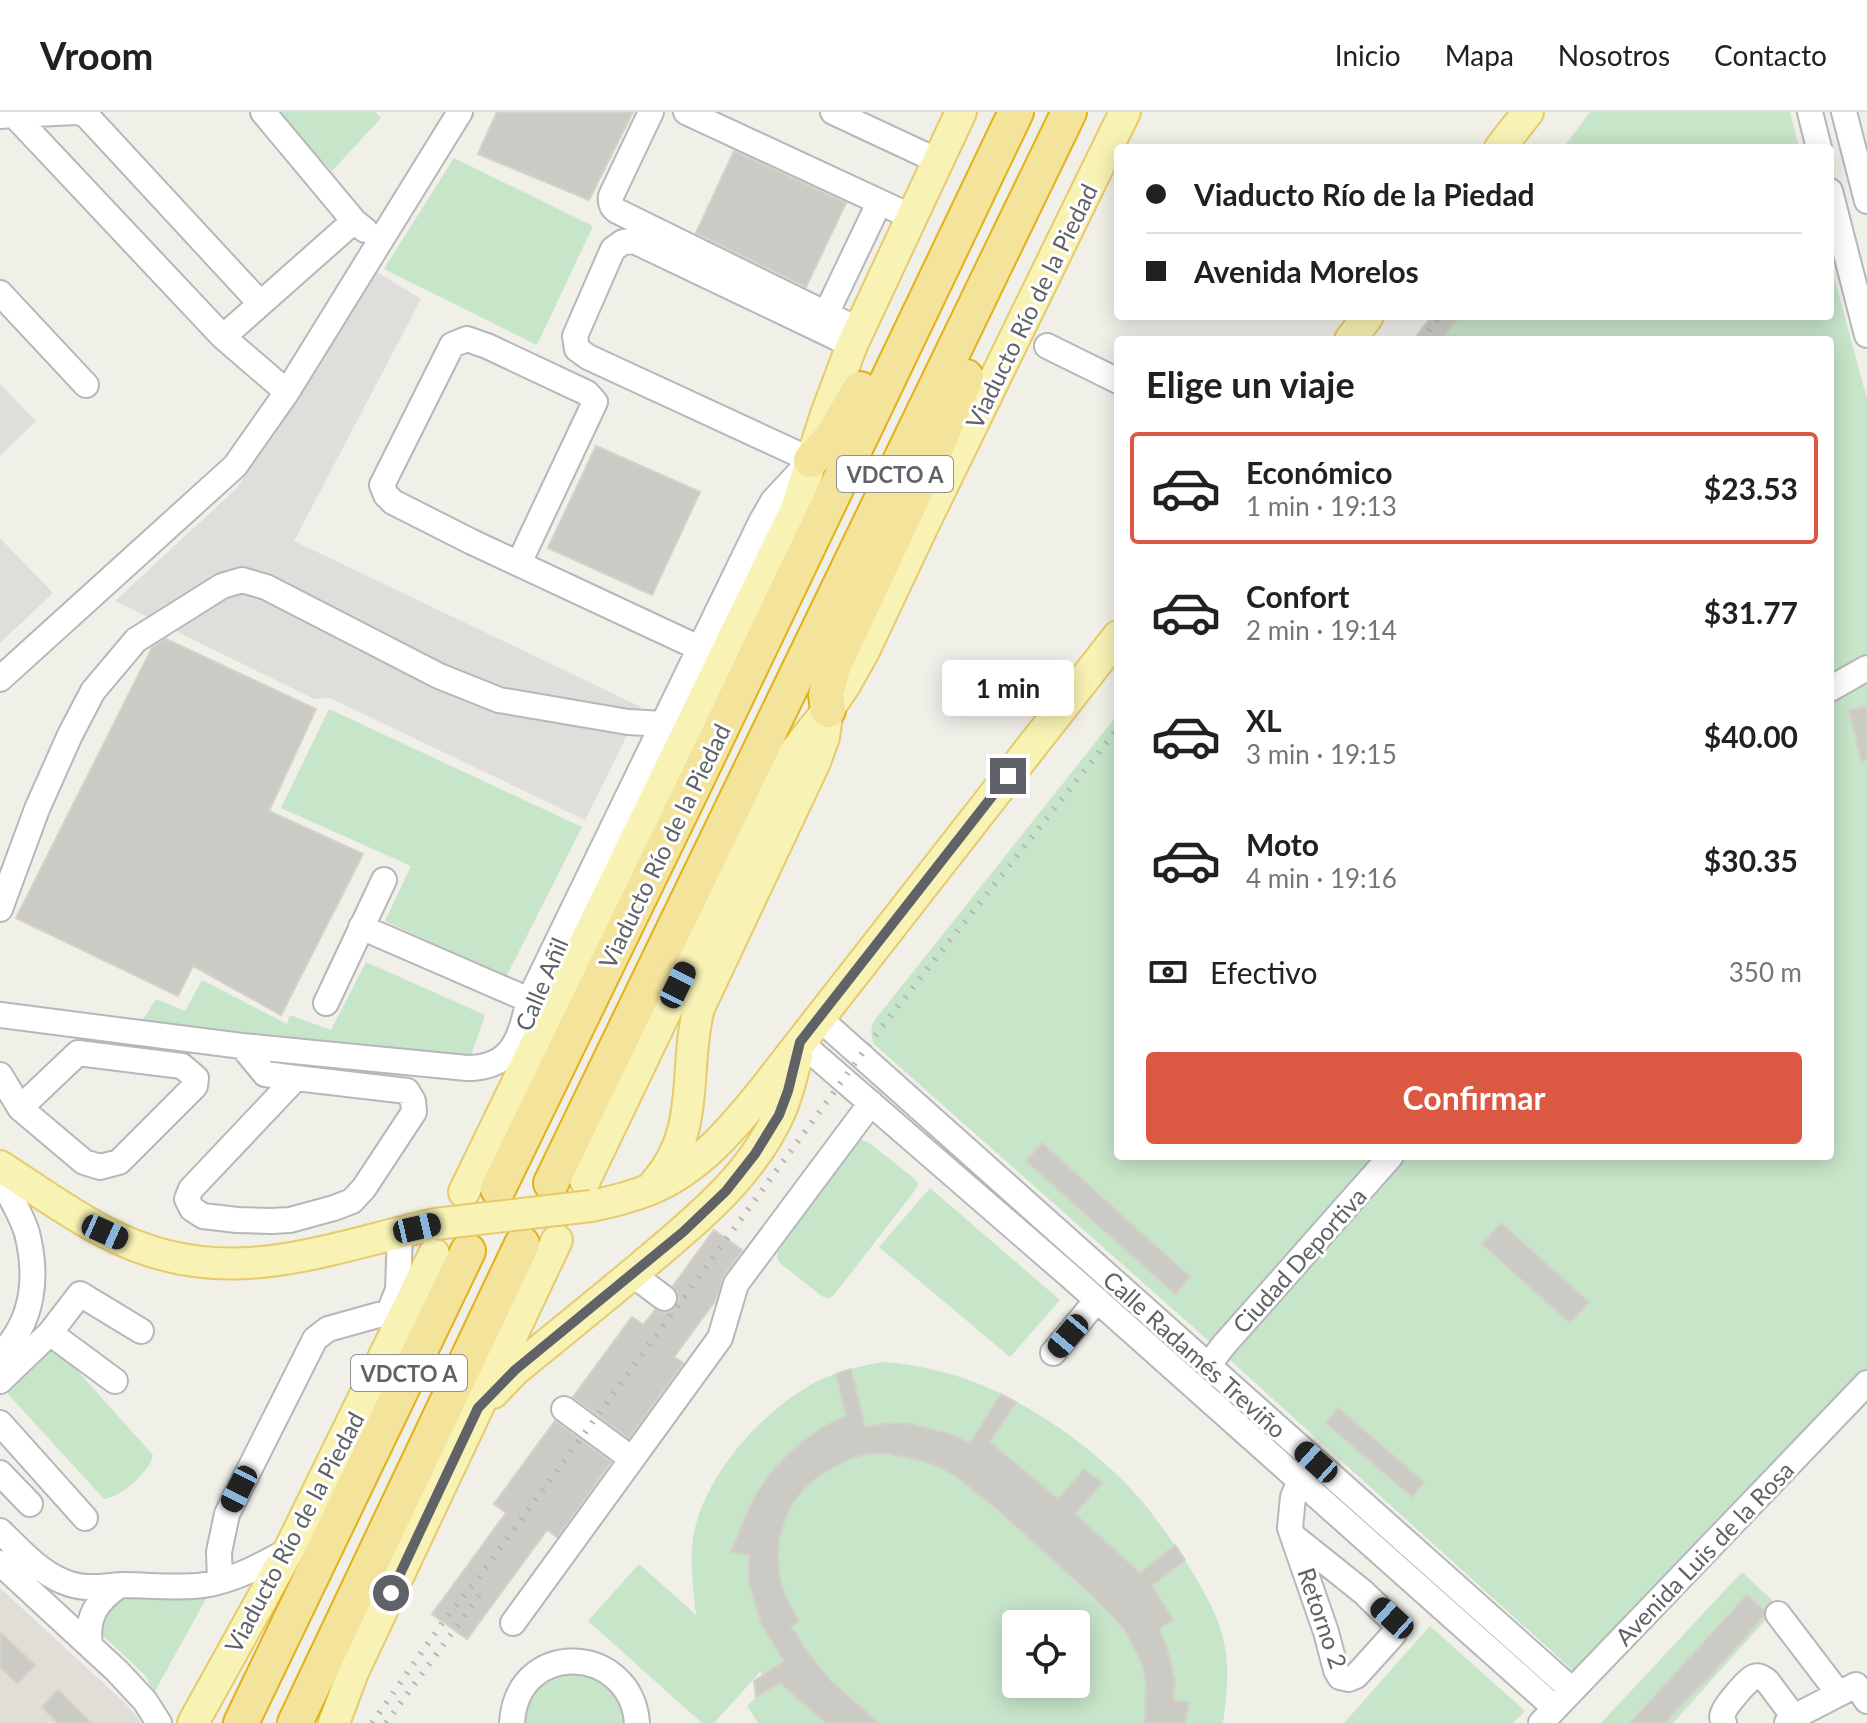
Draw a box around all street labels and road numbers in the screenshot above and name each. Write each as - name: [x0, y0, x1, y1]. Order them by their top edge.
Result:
- street label: Viaducto Río de la Piedad: [959, 179, 1103, 433]
- road number: VDCTO A: [837, 456, 953, 492]
- street label: Viaducto Río de la Piedad: [592, 719, 736, 973]
- street label: Calle Añil: [508, 933, 574, 1035]
- street label: Ciudad Deportiva: [1226, 1181, 1372, 1339]
- street label: Calle Radamés Treviño: [1098, 1264, 1292, 1444]
- road number: VDCTO A: [351, 1355, 467, 1391]
- street label: Viaducto Río de la Piedad: [218, 1407, 370, 1657]
- street label: Avenida Luis de la Rosa: [1609, 1455, 1799, 1651]
- street label: Retorno 2: [1292, 1564, 1354, 1672]

